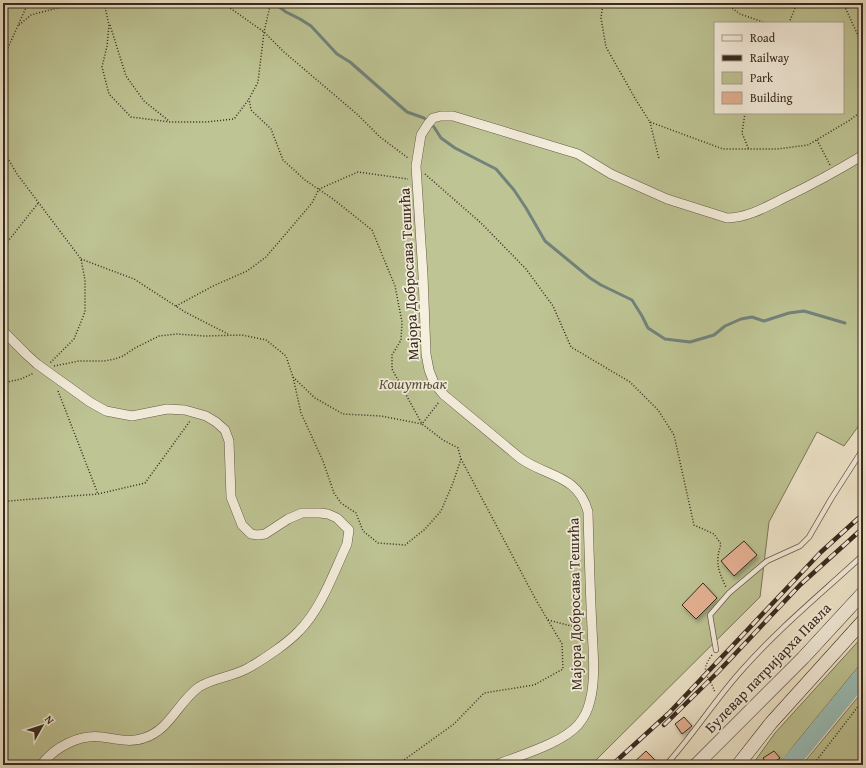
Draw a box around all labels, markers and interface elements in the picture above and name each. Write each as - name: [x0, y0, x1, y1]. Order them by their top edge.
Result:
- legend: [714, 22, 844, 114]
- text: Road: [750, 29, 776, 46]
- text: Railway: [750, 49, 789, 66]
- text: Park: [750, 69, 774, 86]
- text: Building: [750, 89, 793, 106]
- street label: Мајора Добросава Тешића: [393, 186, 424, 361]
- park label: Кошутњак: [379, 373, 448, 394]
- street label: Мајора Добросава Тешића: [562, 517, 587, 691]
- street label: Булевар патријарха Павла: [700, 597, 836, 738]
- north arrow: [22, 706, 62, 746]
- text: N: [41, 712, 59, 728]

